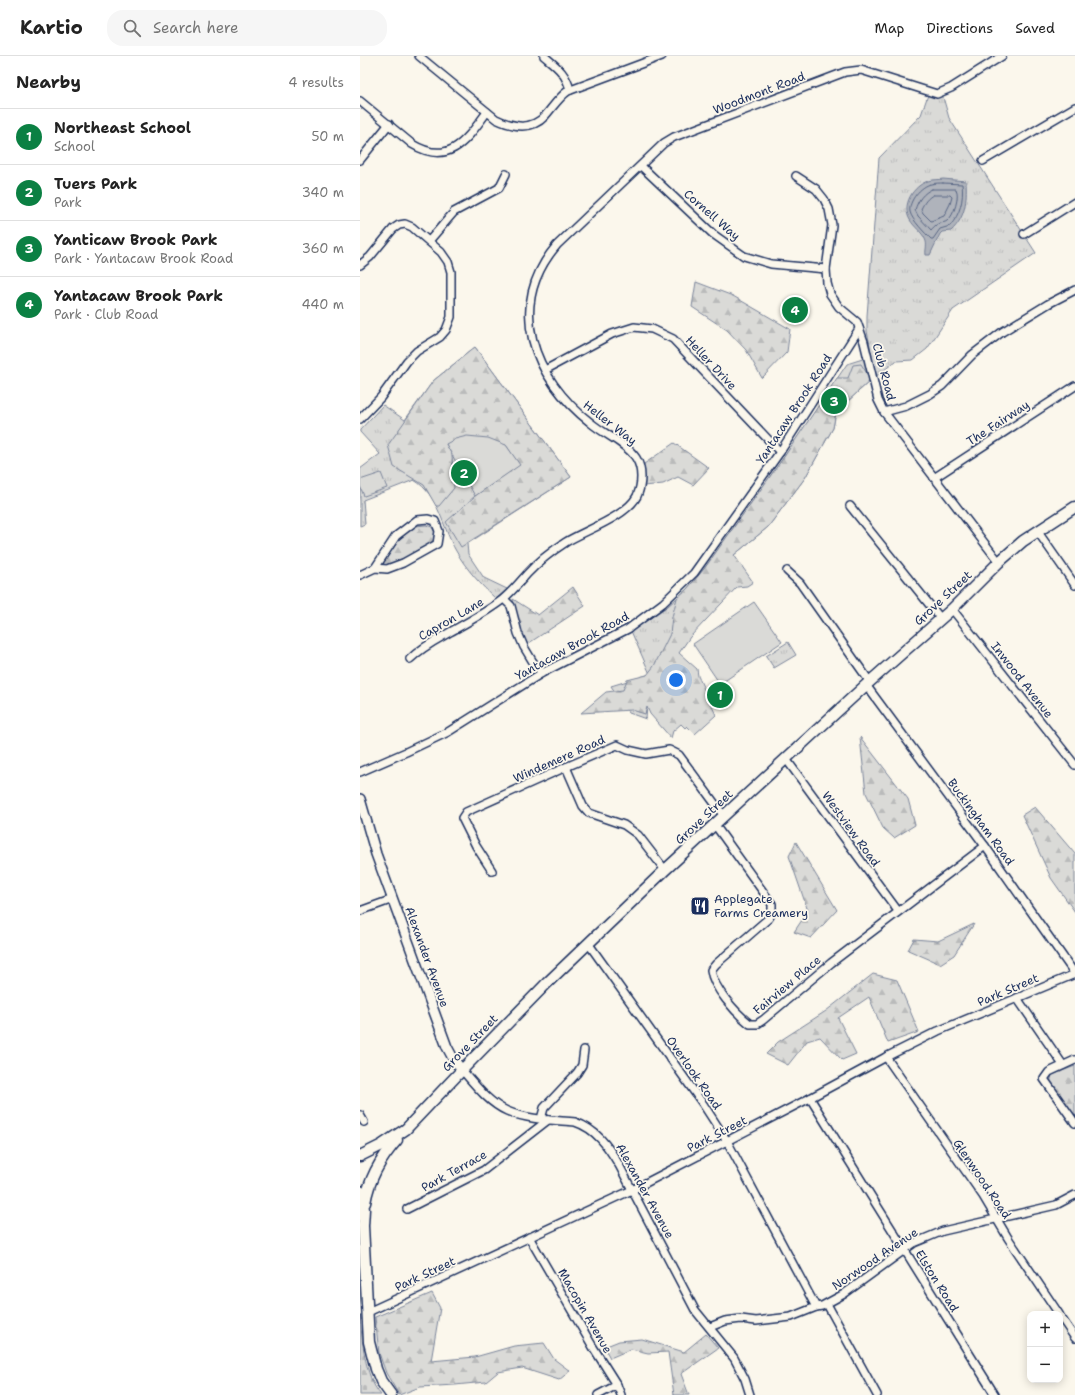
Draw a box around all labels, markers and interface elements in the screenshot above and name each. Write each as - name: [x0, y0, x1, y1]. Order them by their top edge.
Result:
- search box: [107, 10, 387, 46]
- text: Kartio: [20, 15, 83, 40]
- icon: search: [121, 17, 143, 39]
- text: Search here: [153, 18, 239, 38]
- text: Map: [875, 19, 905, 37]
- text: Directions: [927, 19, 993, 37]
- text: Saved: [1015, 19, 1055, 37]
- street label: Woodmont Road: [711, 68, 808, 118]
- text: Nearby: [16, 71, 81, 93]
- text: 4 results: [288, 74, 344, 91]
- text: Northeast School: [54, 118, 191, 138]
- text: 1: [26, 128, 32, 145]
- text: 50 m: [311, 128, 344, 145]
- text: School: [54, 138, 95, 155]
- text: Tuers Park: [54, 174, 137, 194]
- text: 2: [24, 184, 34, 201]
- text: 340 m: [302, 184, 344, 201]
- street label: Cornell Way: [680, 186, 744, 244]
- text: Park: [54, 194, 82, 211]
- text: Yanticaw Brook Park: [54, 230, 218, 250]
- text: 3: [24, 240, 34, 257]
- text: 360 m: [302, 240, 344, 257]
- text: Park · Yantacaw Brook Road: [54, 250, 233, 267]
- text: Yantacaw Brook Park: [54, 286, 223, 306]
- pin: 4: [782, 295, 808, 325]
- text: 4: [24, 296, 34, 313]
- text: 440 m: [302, 296, 344, 313]
- text: Park · Club Road: [54, 306, 158, 323]
- street label: Heller Drive: [682, 333, 740, 394]
- street label: Club Road: [869, 341, 899, 403]
- street label: Yantacaw Brook Road: [752, 351, 836, 467]
- pin: 3: [821, 386, 847, 416]
- street label: Heller Way: [580, 397, 640, 449]
- street label: The Fairway: [964, 397, 1033, 449]
- pin: 2: [451, 458, 477, 488]
- street label: Grove Street: [911, 567, 975, 629]
- street label: Capron Lane: [415, 594, 487, 644]
- street label: Yantacaw Brook Road: [512, 608, 632, 684]
- street label: Inwood Avenue: [987, 639, 1057, 721]
- your location: [666, 670, 686, 690]
- pin: 1: [707, 680, 733, 710]
- street label: Windemere Road: [511, 731, 608, 786]
- street label: Buckingham Road: [944, 775, 1018, 869]
- street label: Grove Street: [672, 786, 736, 848]
- street label: Westview Road: [818, 788, 884, 870]
- place label: Applegate Farms Creamery: [714, 891, 808, 921]
- restaurant icon: Applegate Farms Creamery: [689, 895, 711, 917]
- street label: Alexander Avenue: [401, 904, 453, 1010]
- street label: Fairview Place: [750, 952, 824, 1018]
- street label: Park Street: [975, 970, 1041, 1010]
- street label: Grove Street: [439, 1011, 501, 1075]
- street label: Overlook Road: [663, 1033, 725, 1113]
- street label: Park Street: [684, 1112, 750, 1156]
- street label: Glenwood Road: [949, 1136, 1015, 1222]
- street label: Alexander Avenue: [612, 1141, 678, 1241]
- street label: Park Terrace: [418, 1146, 490, 1196]
- street label: Norwood Avenue: [829, 1224, 921, 1294]
- street label: Elston Road: [912, 1247, 963, 1315]
- street label: Park Street: [392, 1253, 458, 1295]
- street label: Macopin Avenue: [554, 1266, 616, 1357]
- map controls: [1027, 1311, 1063, 1383]
- button: +: [1027, 1311, 1063, 1347]
- button: −: [1027, 1347, 1063, 1383]

